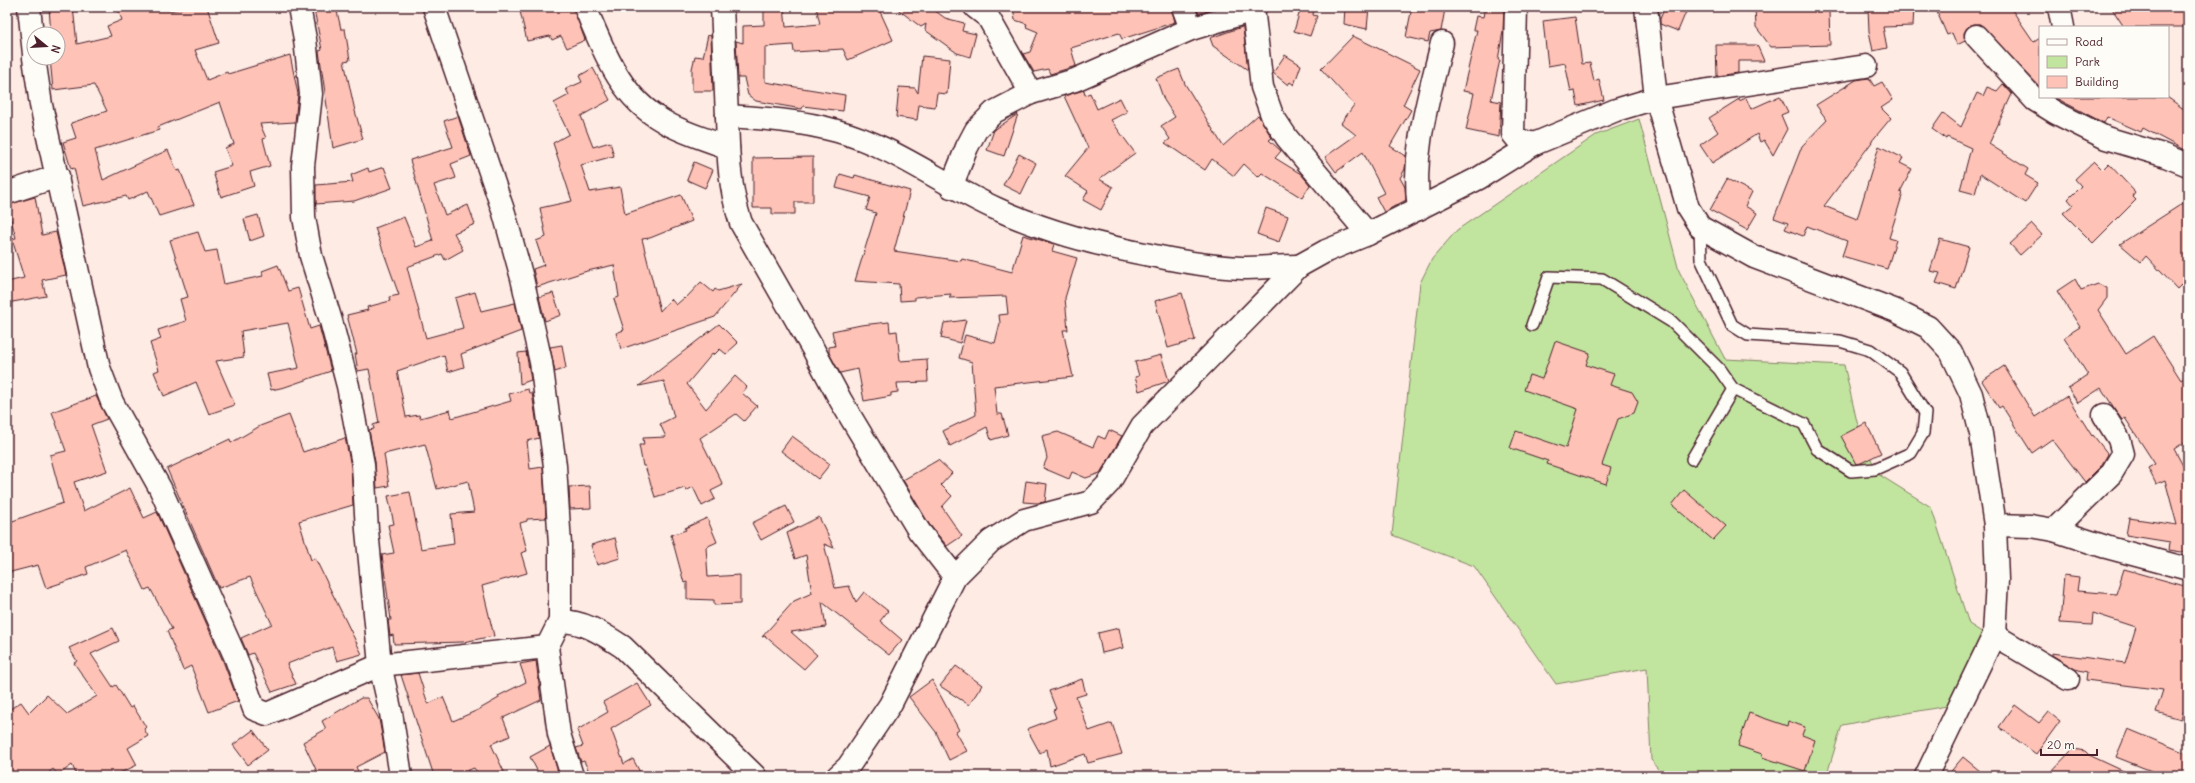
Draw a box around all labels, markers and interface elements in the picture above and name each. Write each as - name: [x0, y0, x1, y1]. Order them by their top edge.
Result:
- north arrow: [26, 26, 66, 66]
- legend: [2039, 26, 2169, 98]
- text: Road: [2075, 34, 2103, 49]
- text: N: [48, 43, 63, 55]
- text: Park: [2075, 54, 2100, 69]
- text: Building: [2075, 74, 2119, 89]
- scale bar: [2041, 731, 2097, 757]
- text: 20 m: [2047, 737, 2075, 752]

